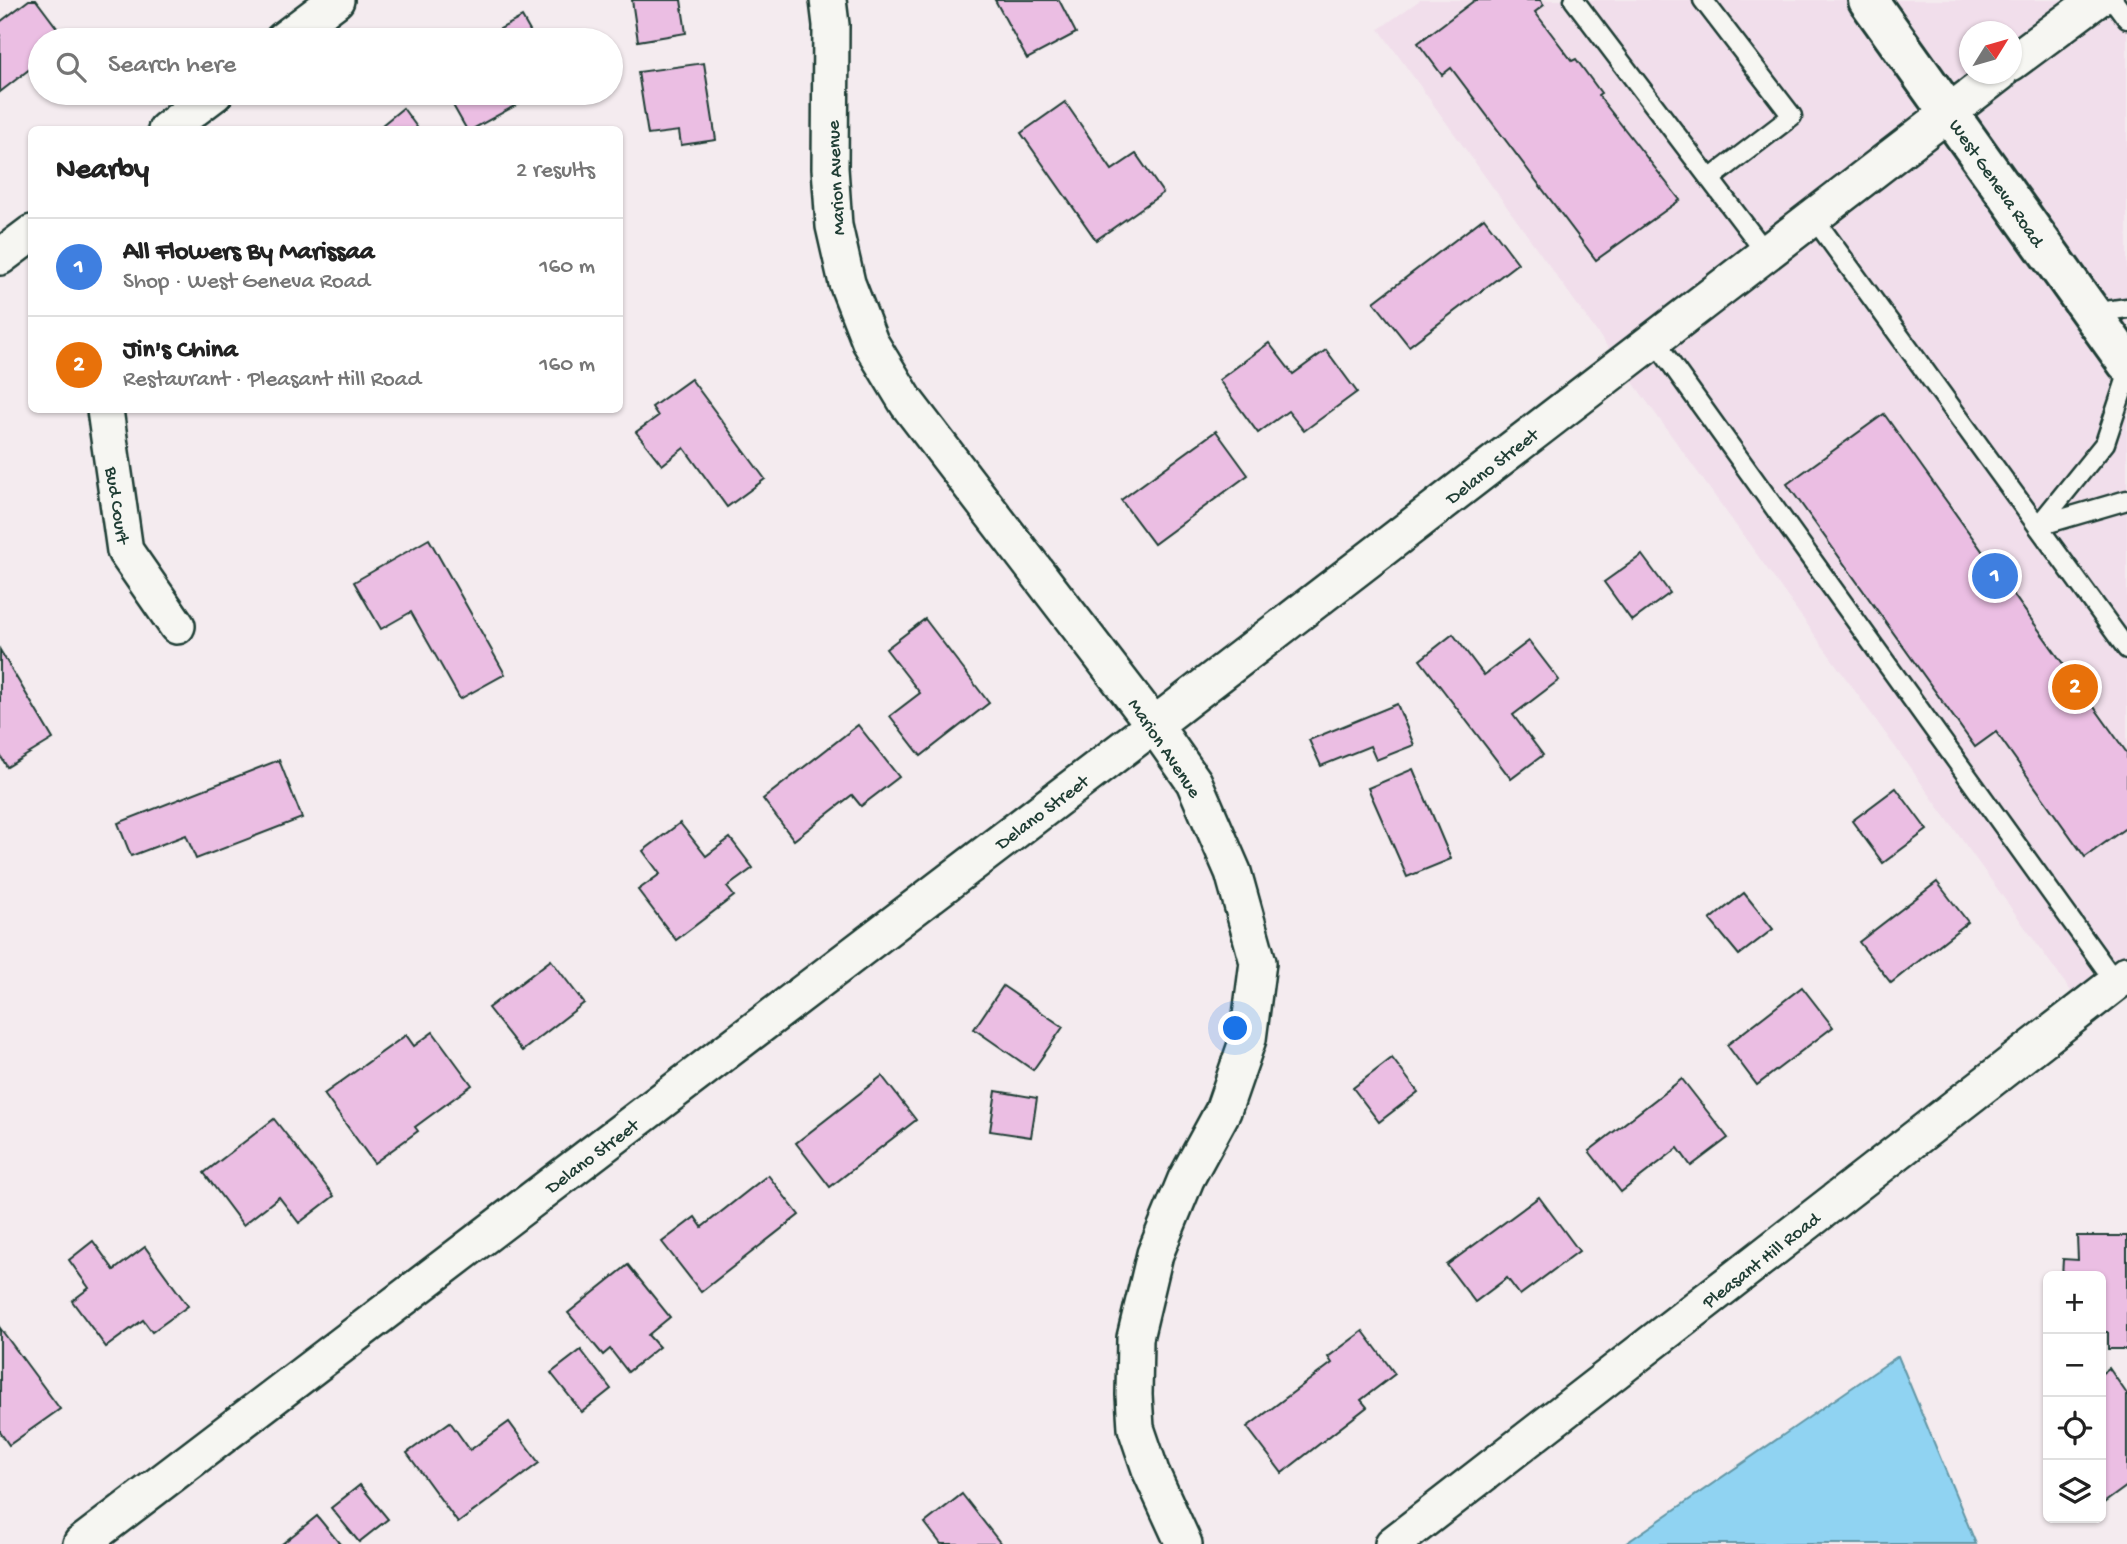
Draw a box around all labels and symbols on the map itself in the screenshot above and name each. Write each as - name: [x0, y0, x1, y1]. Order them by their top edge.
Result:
- north arrow: [1959, 21, 2022, 84]
- street label: West Geneva Road: [1942, 116, 2049, 254]
- street label: Marion Avenue: [823, 120, 852, 236]
- street label: Delano Street: [1441, 423, 1546, 512]
- street label: Bud Court: [98, 464, 133, 548]
- pin: 1: [1972, 550, 2018, 602]
- pin: 2: [2052, 661, 2098, 713]
- street label: Marion Avenue: [1121, 695, 1205, 803]
- street label: Delano Street: [990, 770, 1096, 858]
- your location: [1218, 1011, 1252, 1045]
- street label: Delano Street: [540, 1114, 646, 1202]
- street label: Pleasant Hill Road: [1698, 1207, 1827, 1316]

